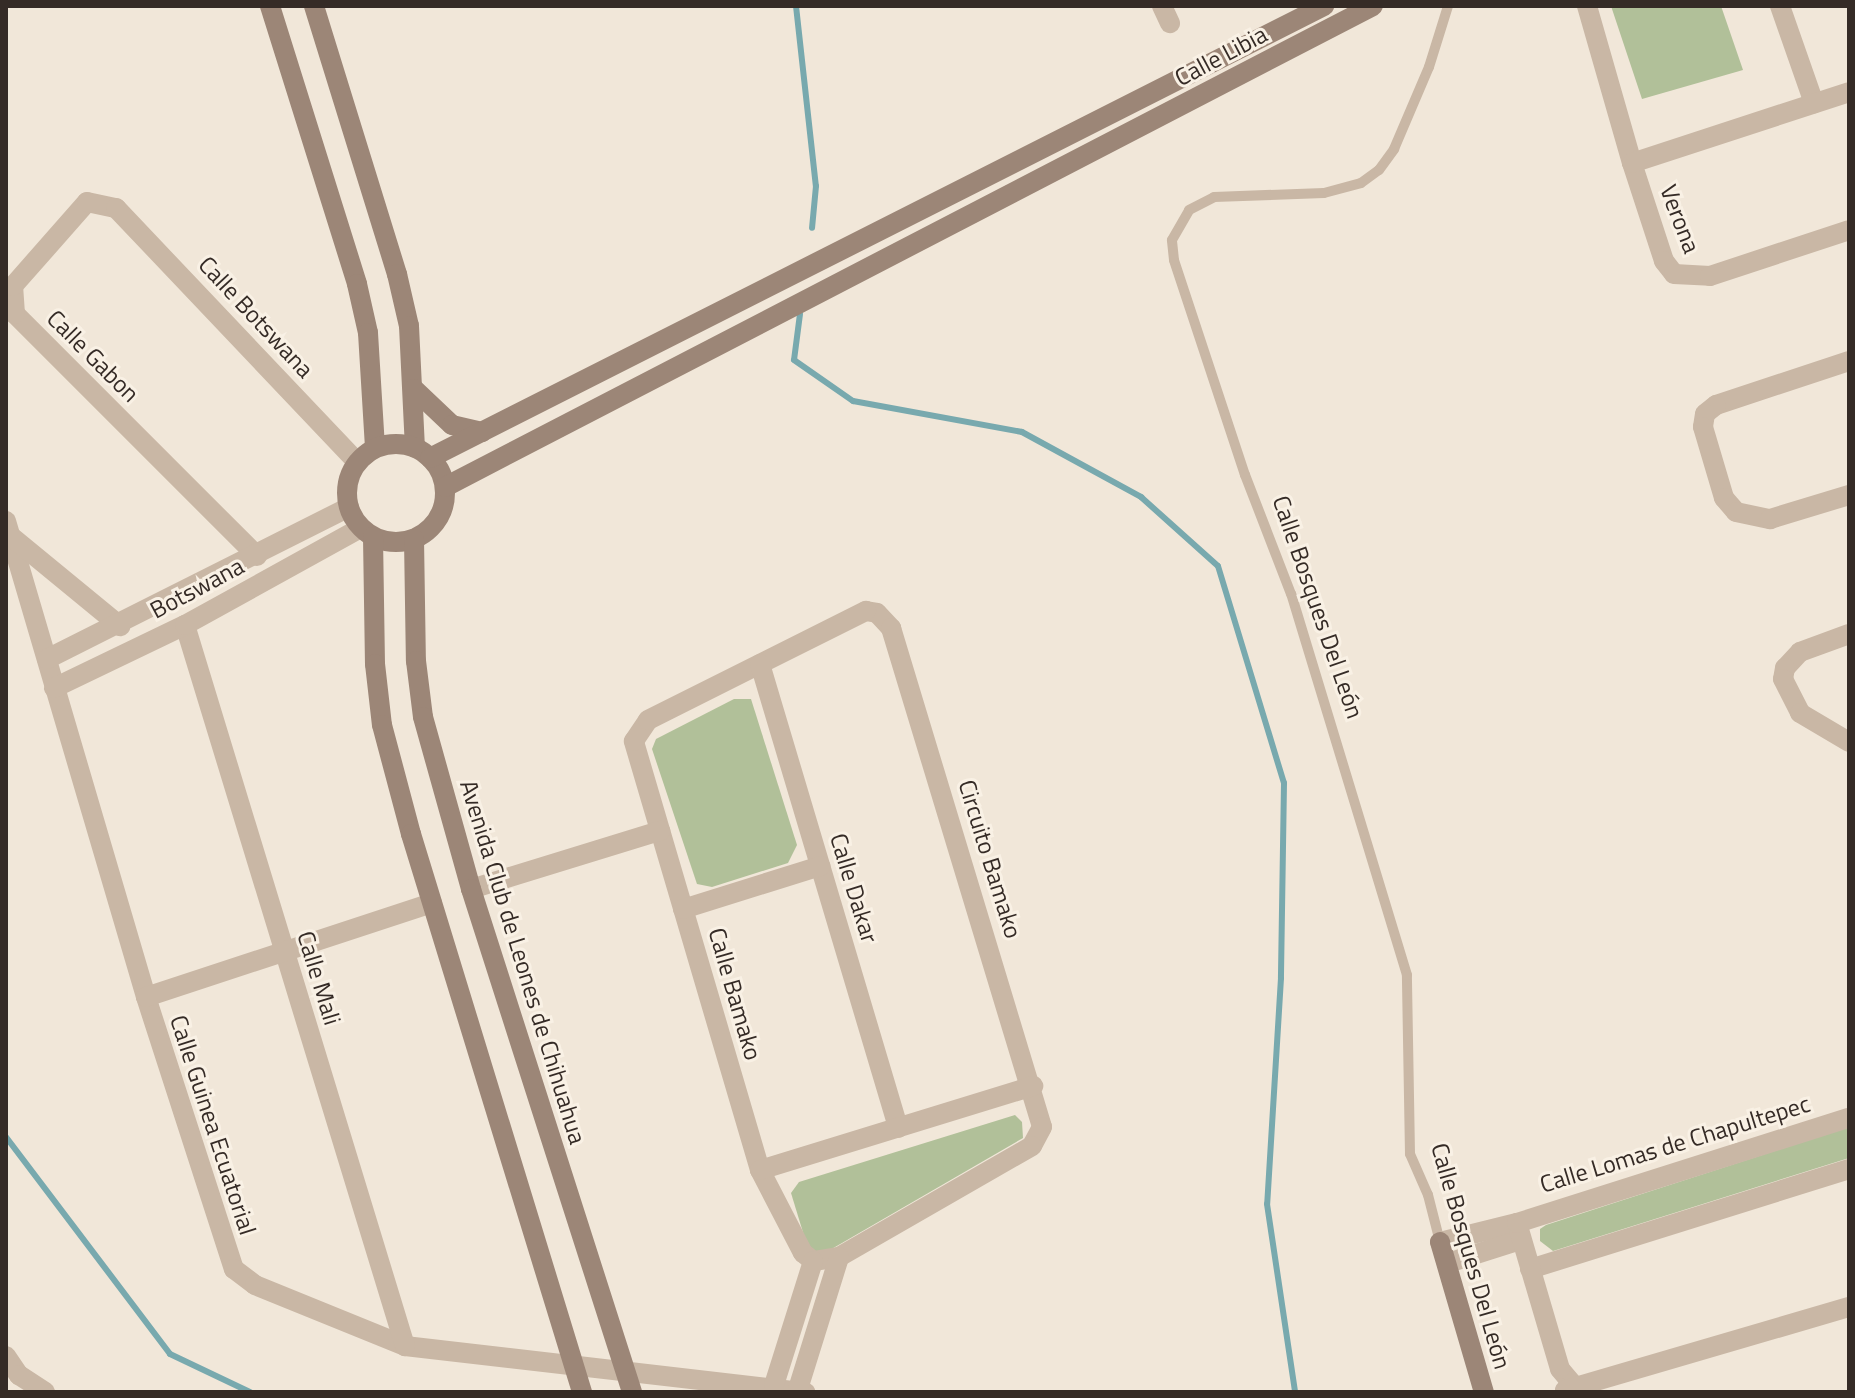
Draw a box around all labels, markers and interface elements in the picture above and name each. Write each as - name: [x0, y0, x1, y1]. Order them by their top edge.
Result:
- street label: Calle Libia: [1170, 20, 1272, 92]
- street label: Verona: [1654, 181, 1706, 257]
- street label: Calle Botswana: [192, 250, 320, 384]
- street label: Calle Gabon: [41, 304, 145, 408]
- street label: Calle Bosques Del León: [1266, 492, 1370, 722]
- street label: Botswana: [145, 551, 249, 625]
- street label: Circuito Bamako: [952, 776, 1028, 942]
- street label: Avenida Club de Leones de Chihuahua: [454, 777, 592, 1147]
- street label: Calle Dakar: [824, 830, 884, 946]
- street label: Calle Bamako: [702, 925, 768, 1063]
- street label: Calle Mali: [291, 928, 347, 1028]
- street label: Calle Guinea Ecuatorial: [164, 1012, 262, 1238]
- street label: Calle Lomas de Chapultepec: [1536, 1089, 1814, 1199]
- street label: Calle Bosques Del León: [1425, 1140, 1517, 1372]

